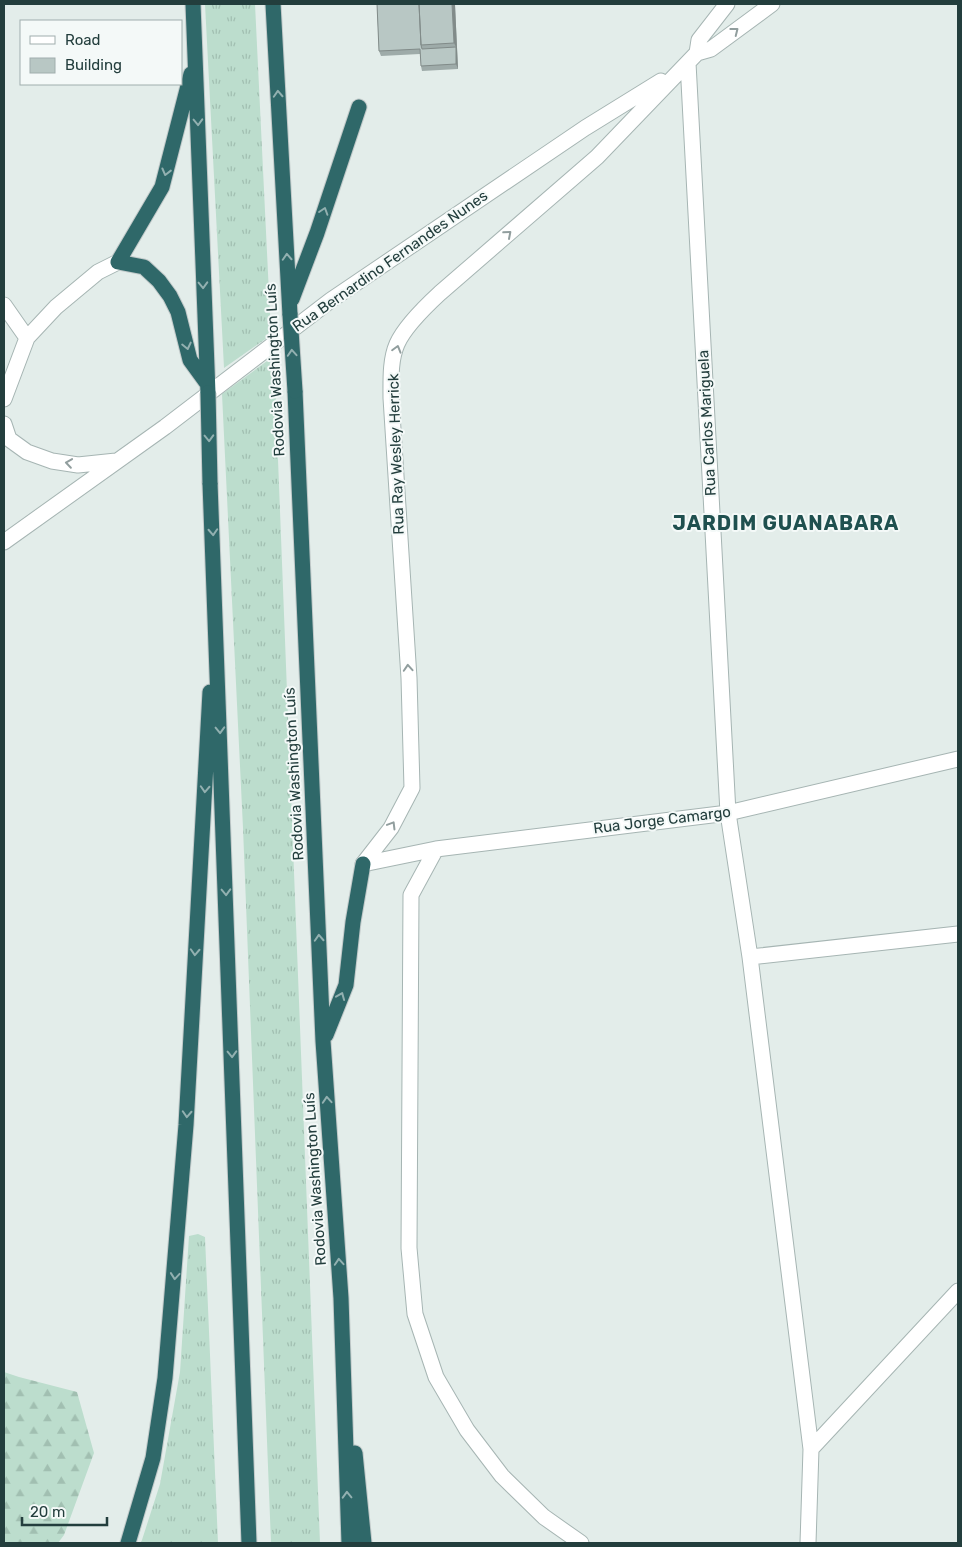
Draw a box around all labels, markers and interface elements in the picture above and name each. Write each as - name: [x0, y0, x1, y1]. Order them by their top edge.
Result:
- legend: [20, 20, 182, 85]
- one-way arrow: [730, 27, 739, 36]
- text: Road: [65, 31, 101, 49]
- text: Building: [65, 56, 122, 74]
- one-way arrow: [273, 90, 283, 98]
- one-way arrow: [193, 119, 203, 127]
- one-way arrow: [161, 167, 172, 176]
- street label: Rua Bernardino Fernandes Nunes: [289, 186, 491, 336]
- one-way arrow: [319, 207, 329, 215]
- one-way arrow: [503, 230, 512, 239]
- one-way arrow: [281, 252, 292, 260]
- one-way arrow: [198, 282, 208, 289]
- street label: Rodovia Washington Luís: [261, 283, 289, 457]
- one-way arrow: [181, 342, 192, 351]
- one-way arrow: [391, 346, 401, 354]
- one-way arrow: [287, 349, 298, 357]
- street label: Rua Carlos Mariguela: [694, 350, 720, 496]
- street label: Rua Ray Wesley Herrick: [384, 373, 408, 535]
- one-way arrow: [204, 434, 214, 442]
- one-way arrow: [65, 459, 74, 469]
- district label: JARDIM GUANABARA: [673, 511, 899, 535]
- one-way arrow: [207, 528, 218, 536]
- one-way arrow: [403, 664, 414, 672]
- street label: Rodovia Washington Luís: [280, 687, 308, 861]
- one-way arrow: [215, 726, 226, 734]
- one-way arrow: [199, 786, 210, 794]
- street label: Rua Jorge Camargo: [592, 803, 732, 837]
- one-way arrow: [385, 822, 395, 831]
- one-way arrow: [221, 888, 231, 896]
- one-way arrow: [313, 934, 324, 942]
- one-way arrow: [190, 948, 200, 956]
- one-way arrow: [335, 992, 345, 1001]
- one-way arrow: [227, 1051, 237, 1059]
- street label: Rodovia Washington Luís: [300, 1092, 330, 1266]
- one-way arrow: [322, 1096, 333, 1104]
- one-way arrow: [181, 1110, 192, 1118]
- one-way arrow: [333, 1258, 344, 1266]
- one-way arrow: [170, 1272, 181, 1280]
- one-way arrow: [342, 1490, 353, 1498]
- scale bar: [22, 1494, 108, 1526]
- text: 20 m: [30, 1503, 65, 1521]

